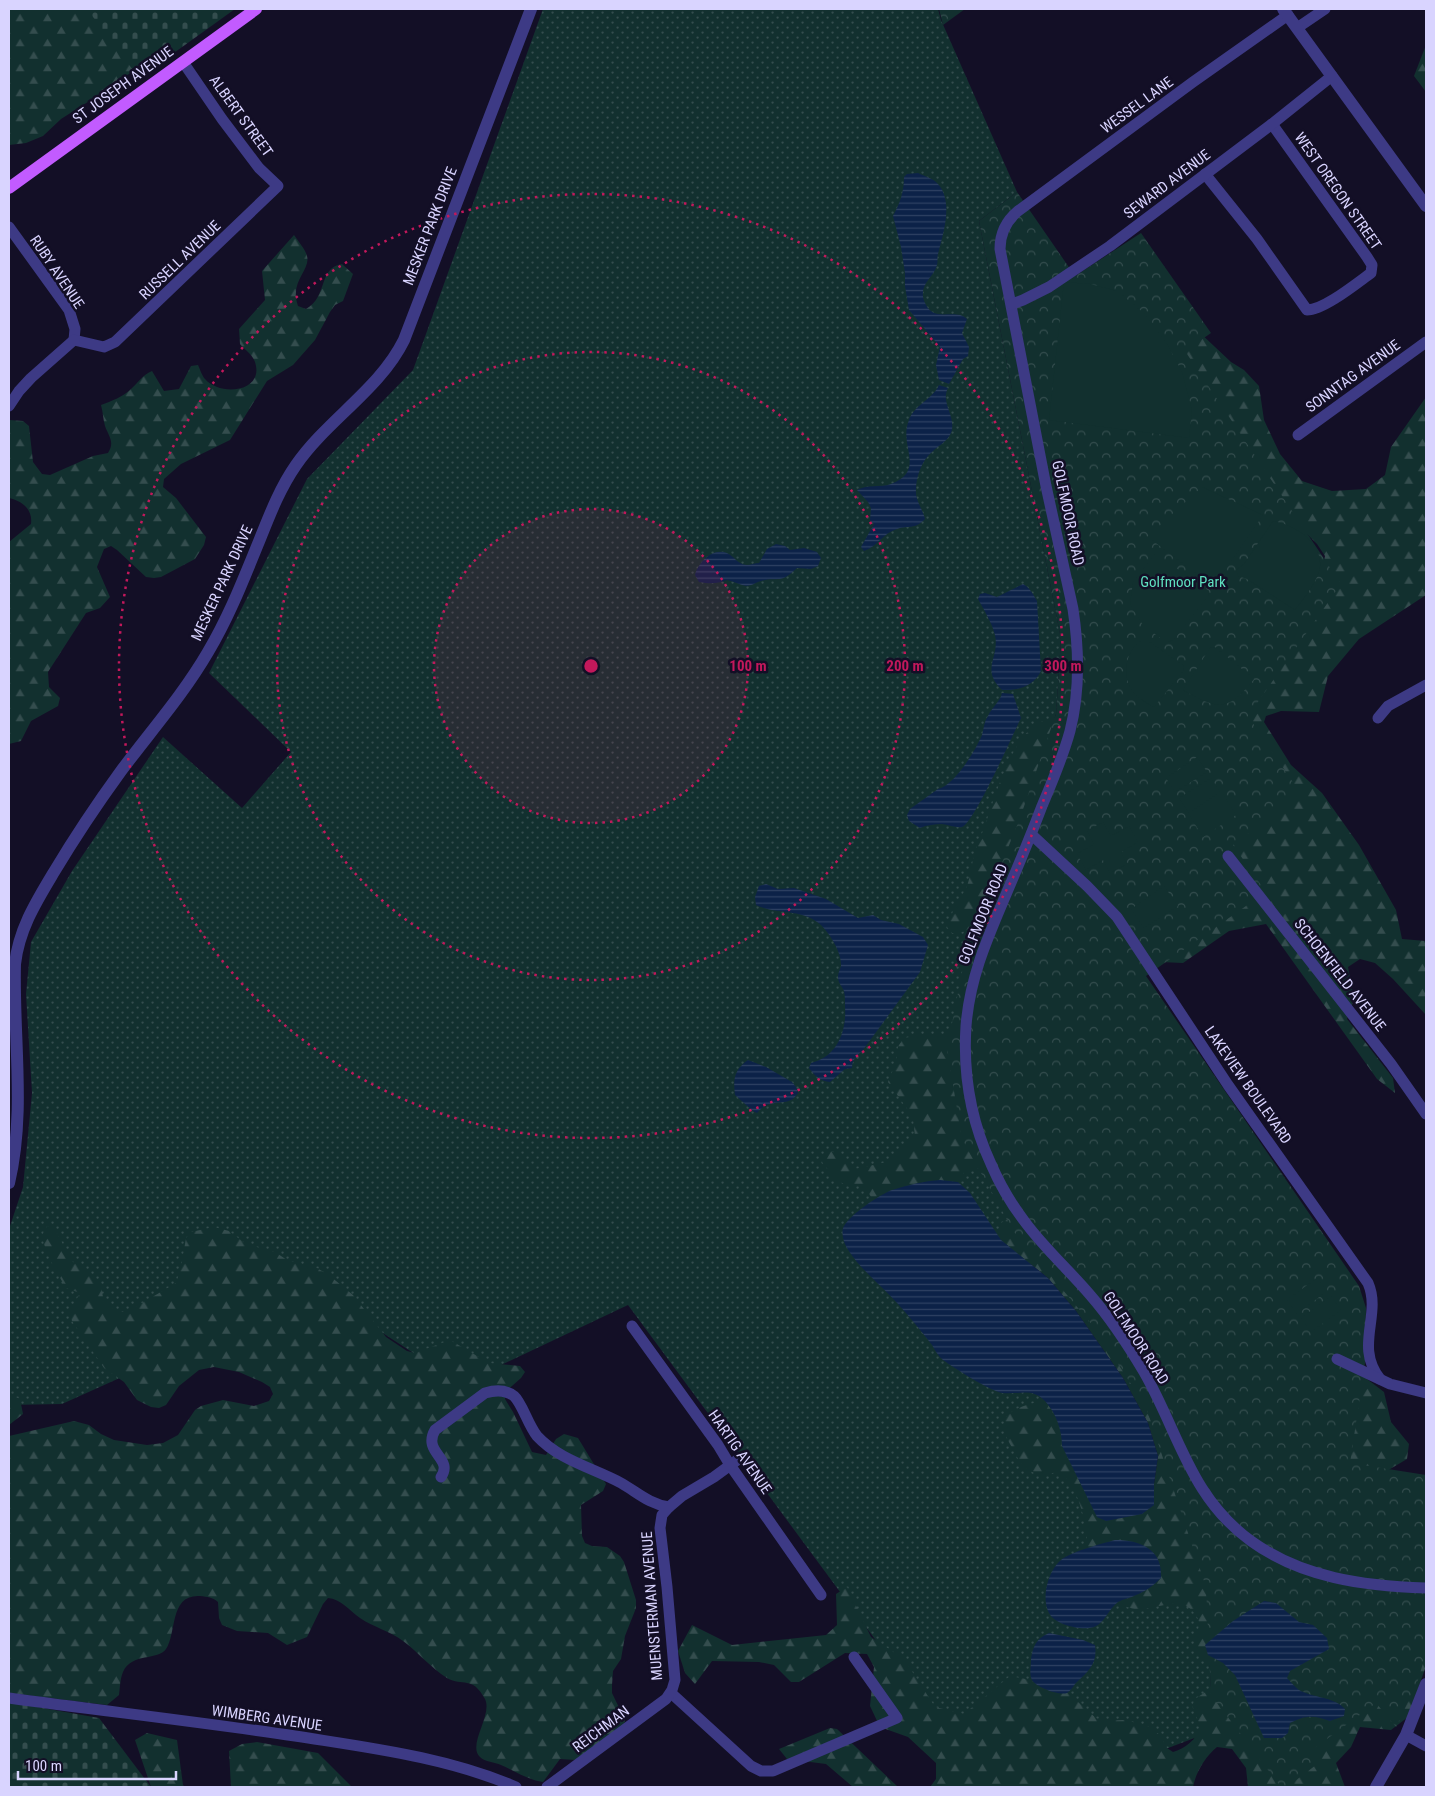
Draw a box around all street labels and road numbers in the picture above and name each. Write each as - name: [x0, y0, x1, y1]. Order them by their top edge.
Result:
- street label: ST JOSEPH AVENUE: [69, 42, 177, 128]
- street label: ALBERT STREET: [205, 72, 277, 160]
- street label: WESSEL LANE: [1097, 73, 1177, 137]
- street label: WEST OREGON STREET: [1291, 129, 1385, 253]
- street label: SEWARD AVENUE: [1120, 146, 1214, 222]
- street label: MESKER PARK DRIVE: [399, 164, 461, 288]
- street label: RUSSELL AVENUE: [136, 217, 224, 303]
- street label: RUBY AVENUE: [26, 232, 88, 312]
- street label: SONNTAG AVENUE: [1302, 336, 1404, 416]
- street label: GOLFMOOR ROAD: [1048, 459, 1088, 567]
- street label: MESKER PARK DRIVE: [187, 522, 257, 644]
- street label: GOLFMOOR ROAD: [955, 861, 1011, 967]
- street label: SCHOENFIELD AVENUE: [1290, 915, 1390, 1035]
- street label: LAKEVIEW BOULEVARD: [1201, 1023, 1295, 1147]
- street label: GOLFMOOR ROAD: [1099, 1288, 1173, 1388]
- street label: HARTIG AVENUE: [704, 1407, 776, 1497]
- street label: MUENSTERMAN AVENUE: [638, 1531, 666, 1681]
- street label: WIMBERG AVENUE: [211, 1701, 323, 1735]
- street label: REICHMAN: [569, 1702, 633, 1756]

